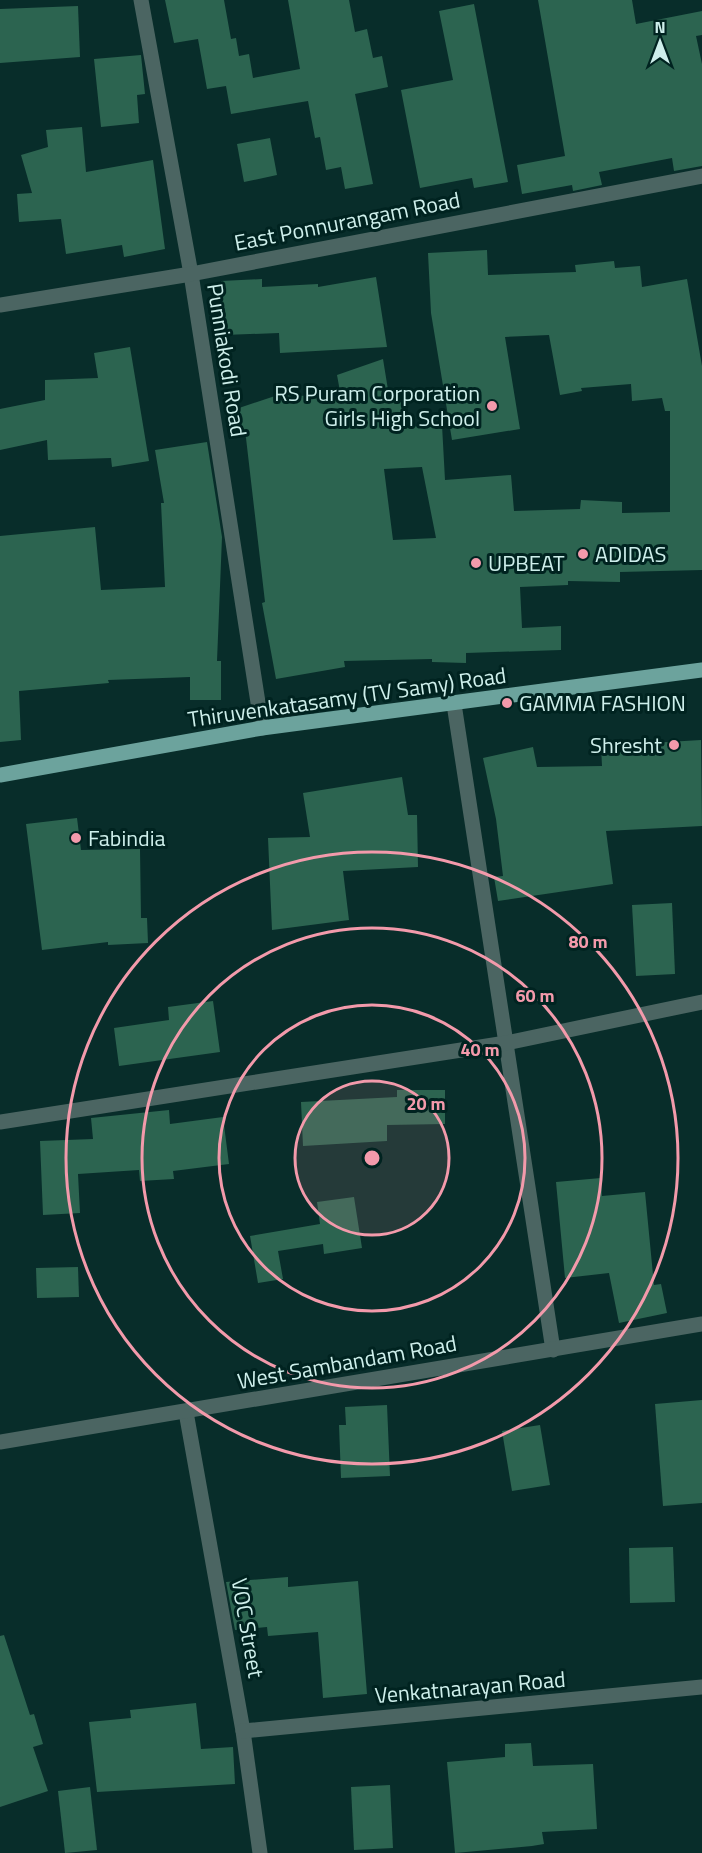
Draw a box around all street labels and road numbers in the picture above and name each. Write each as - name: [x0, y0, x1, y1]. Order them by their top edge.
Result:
- street label: East Ponnurangam Road: [231, 182, 463, 260]
- street label: Punniakodi Road: [198, 281, 256, 439]
- street label: Thiruvenkatasamy (TV Samy) Road: [186, 658, 508, 736]
- street label: West Sambandam Road: [235, 1326, 459, 1398]
- street label: VOC Street: [223, 1576, 274, 1681]
- street label: Venkatnarayan Road: [373, 1662, 567, 1712]

